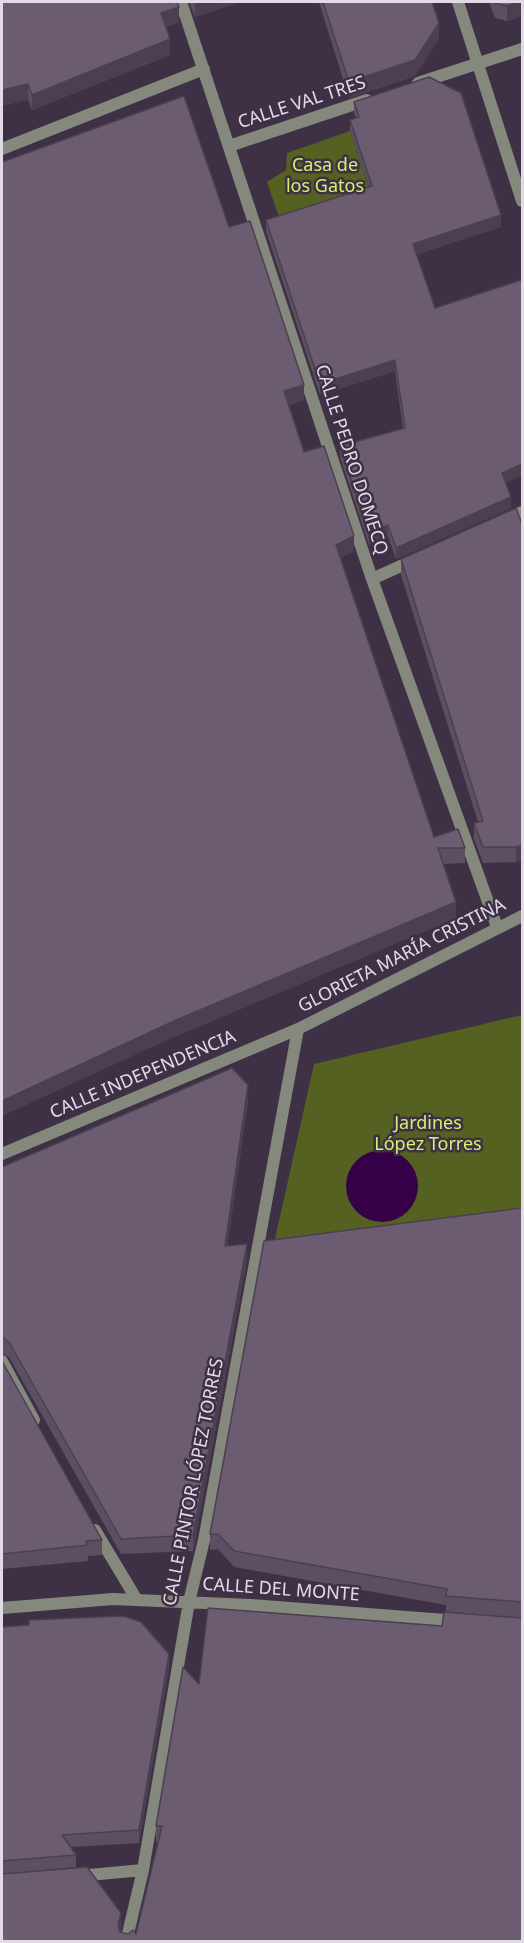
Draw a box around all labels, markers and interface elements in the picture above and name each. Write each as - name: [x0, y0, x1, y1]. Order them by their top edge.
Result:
- street label: CALLE VAL TRES: [235, 72, 369, 134]
- park label: Casa de los Gatos: [286, 155, 364, 198]
- street label: CALLE PEDRO DOMECQ: [310, 362, 392, 558]
- street label: GLORIETA MARÍA CRISTINA: [295, 894, 509, 1018]
- street label: CALLE INDEPENDENCIA: [47, 1026, 239, 1124]
- park label: Jardines López Torres: [374, 1113, 482, 1156]
- street label: CALLE PINTOR LÓPEZ TORRES: [159, 1356, 229, 1608]
- street label: CALLE DEL MONTE: [202, 1574, 360, 1606]

